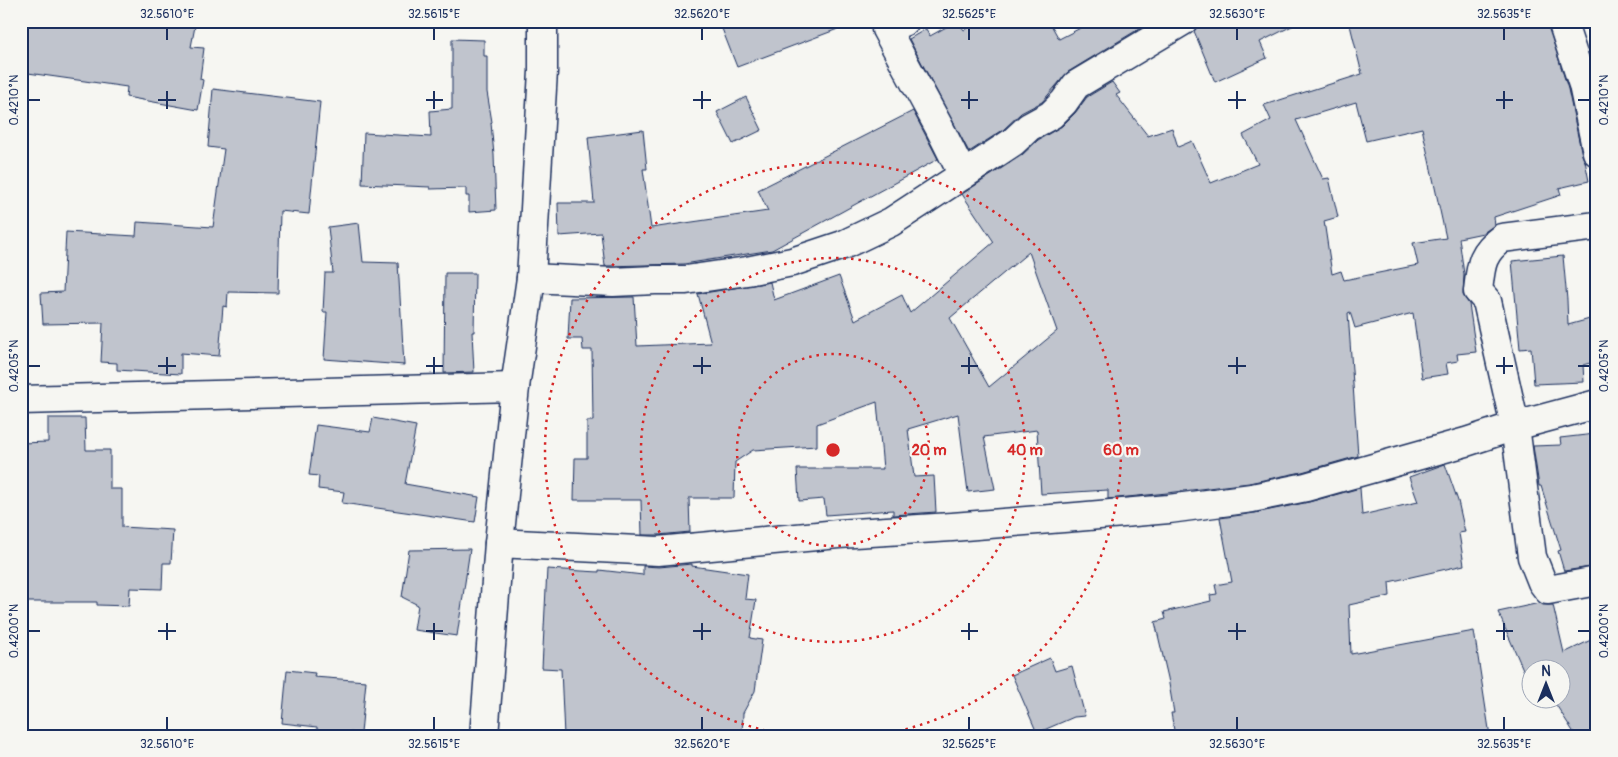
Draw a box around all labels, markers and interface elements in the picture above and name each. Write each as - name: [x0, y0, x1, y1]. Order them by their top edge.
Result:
- text: 32.5610°E: [140, 7, 194, 22]
- text: 32.5615°E: [408, 7, 460, 22]
- text: 32.5620°E: [674, 7, 730, 22]
- text: 32.5625°E: [942, 7, 996, 22]
- text: 32.5630°E: [1209, 7, 1265, 22]
- text: 32.5635°E: [1477, 7, 1531, 22]
- text: 0.4210°N: [7, 75, 22, 125]
- text: 0.4210°N: [1597, 75, 1612, 125]
- text: 0.4205°N: [7, 340, 22, 392]
- text: 0.4205°N: [1597, 340, 1612, 392]
- centre of rings: [824, 441, 842, 459]
- text: 20 m: [911, 441, 947, 460]
- text: 40 m: [1007, 441, 1043, 460]
- text: 60 m: [1103, 441, 1139, 460]
- text: 0.4200°N: [7, 604, 22, 658]
- text: 0.4200°N: [1597, 604, 1612, 658]
- north arrow: [1520, 660, 1570, 710]
- text: N: [1541, 663, 1551, 680]
- text: 32.5610°E: [140, 737, 194, 752]
- text: 32.5615°E: [408, 737, 460, 752]
- text: 32.5620°E: [674, 737, 730, 752]
- text: 32.5625°E: [942, 737, 996, 752]
- text: 32.5630°E: [1209, 737, 1265, 752]
- text: 32.5635°E: [1477, 737, 1531, 752]

